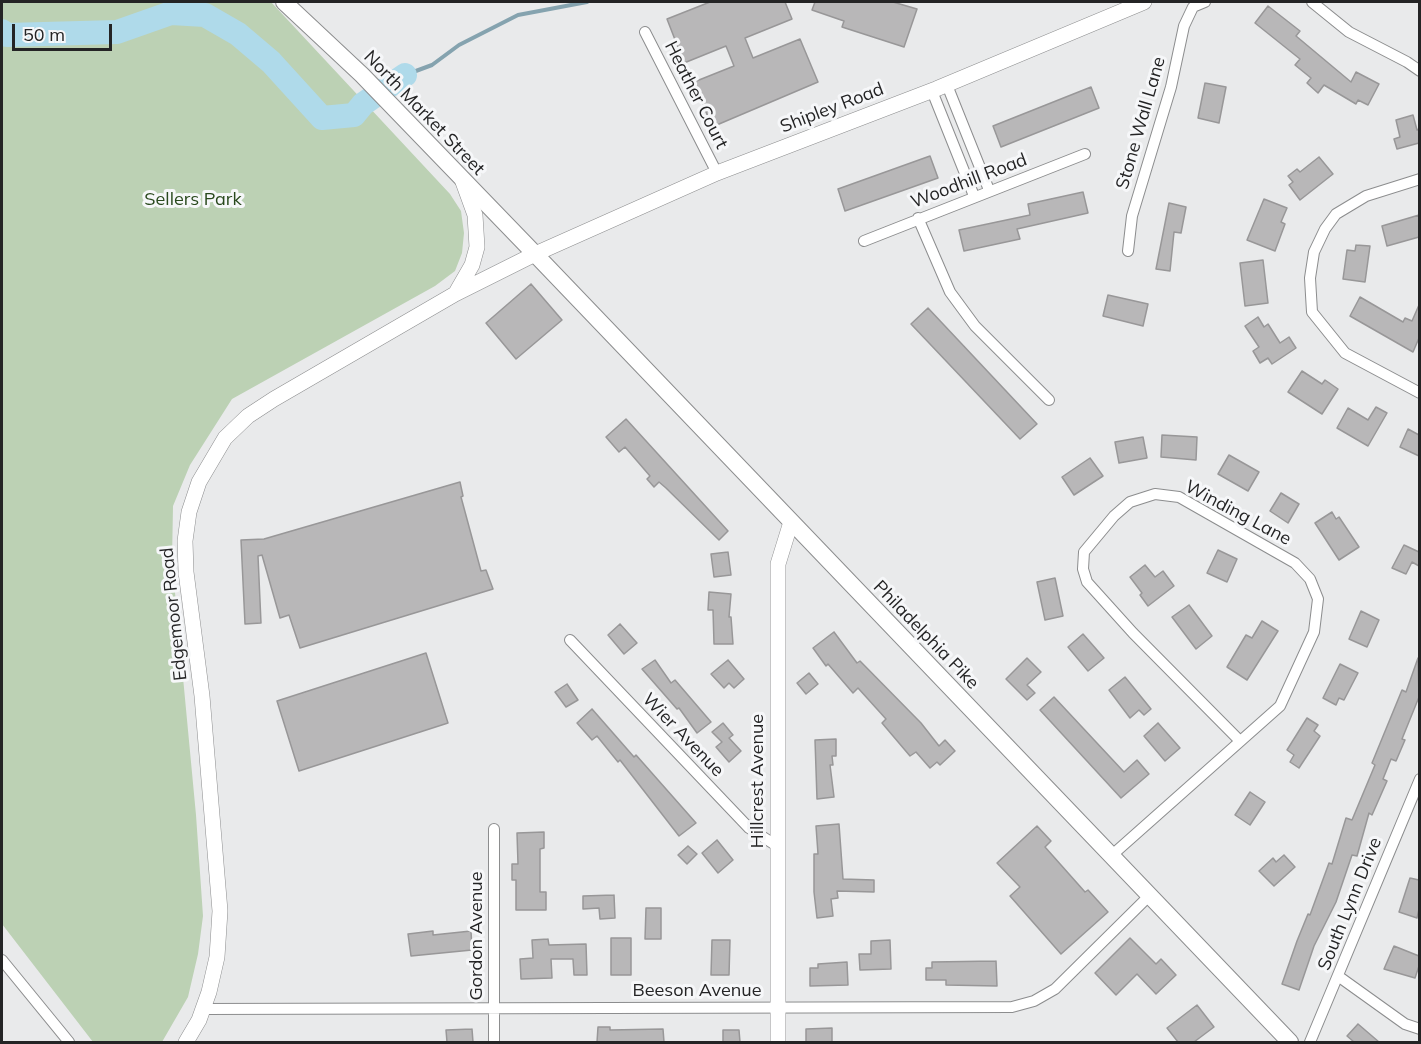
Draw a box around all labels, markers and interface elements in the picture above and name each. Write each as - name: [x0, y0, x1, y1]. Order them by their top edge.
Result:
- scale bar: [15, 12, 116, 50]
- text: 50 m: [23, 23, 65, 46]
- street label: Heather Court: [660, 38, 732, 152]
- street label: North Market Street: [359, 46, 489, 180]
- street label: Stone Wall Lane: [1112, 54, 1170, 192]
- street label: Shipley Road: [777, 78, 887, 138]
- street label: Woodhill Road: [908, 149, 1030, 213]
- park label: Sellers Park: [144, 189, 242, 211]
- street label: Winding Lane: [1181, 476, 1295, 550]
- street label: Edgemoor Road: [156, 546, 192, 682]
- street label: Philadelphia Pike: [869, 576, 983, 694]
- street label: Wier Avenue: [638, 689, 728, 781]
- street label: Hillcrest Avenue: [747, 714, 769, 848]
- street label: South Lynn Drive: [1314, 834, 1386, 974]
- street label: Gordon Avenue: [466, 872, 488, 1000]
- street label: Beeson Avenue: [633, 980, 761, 1002]

